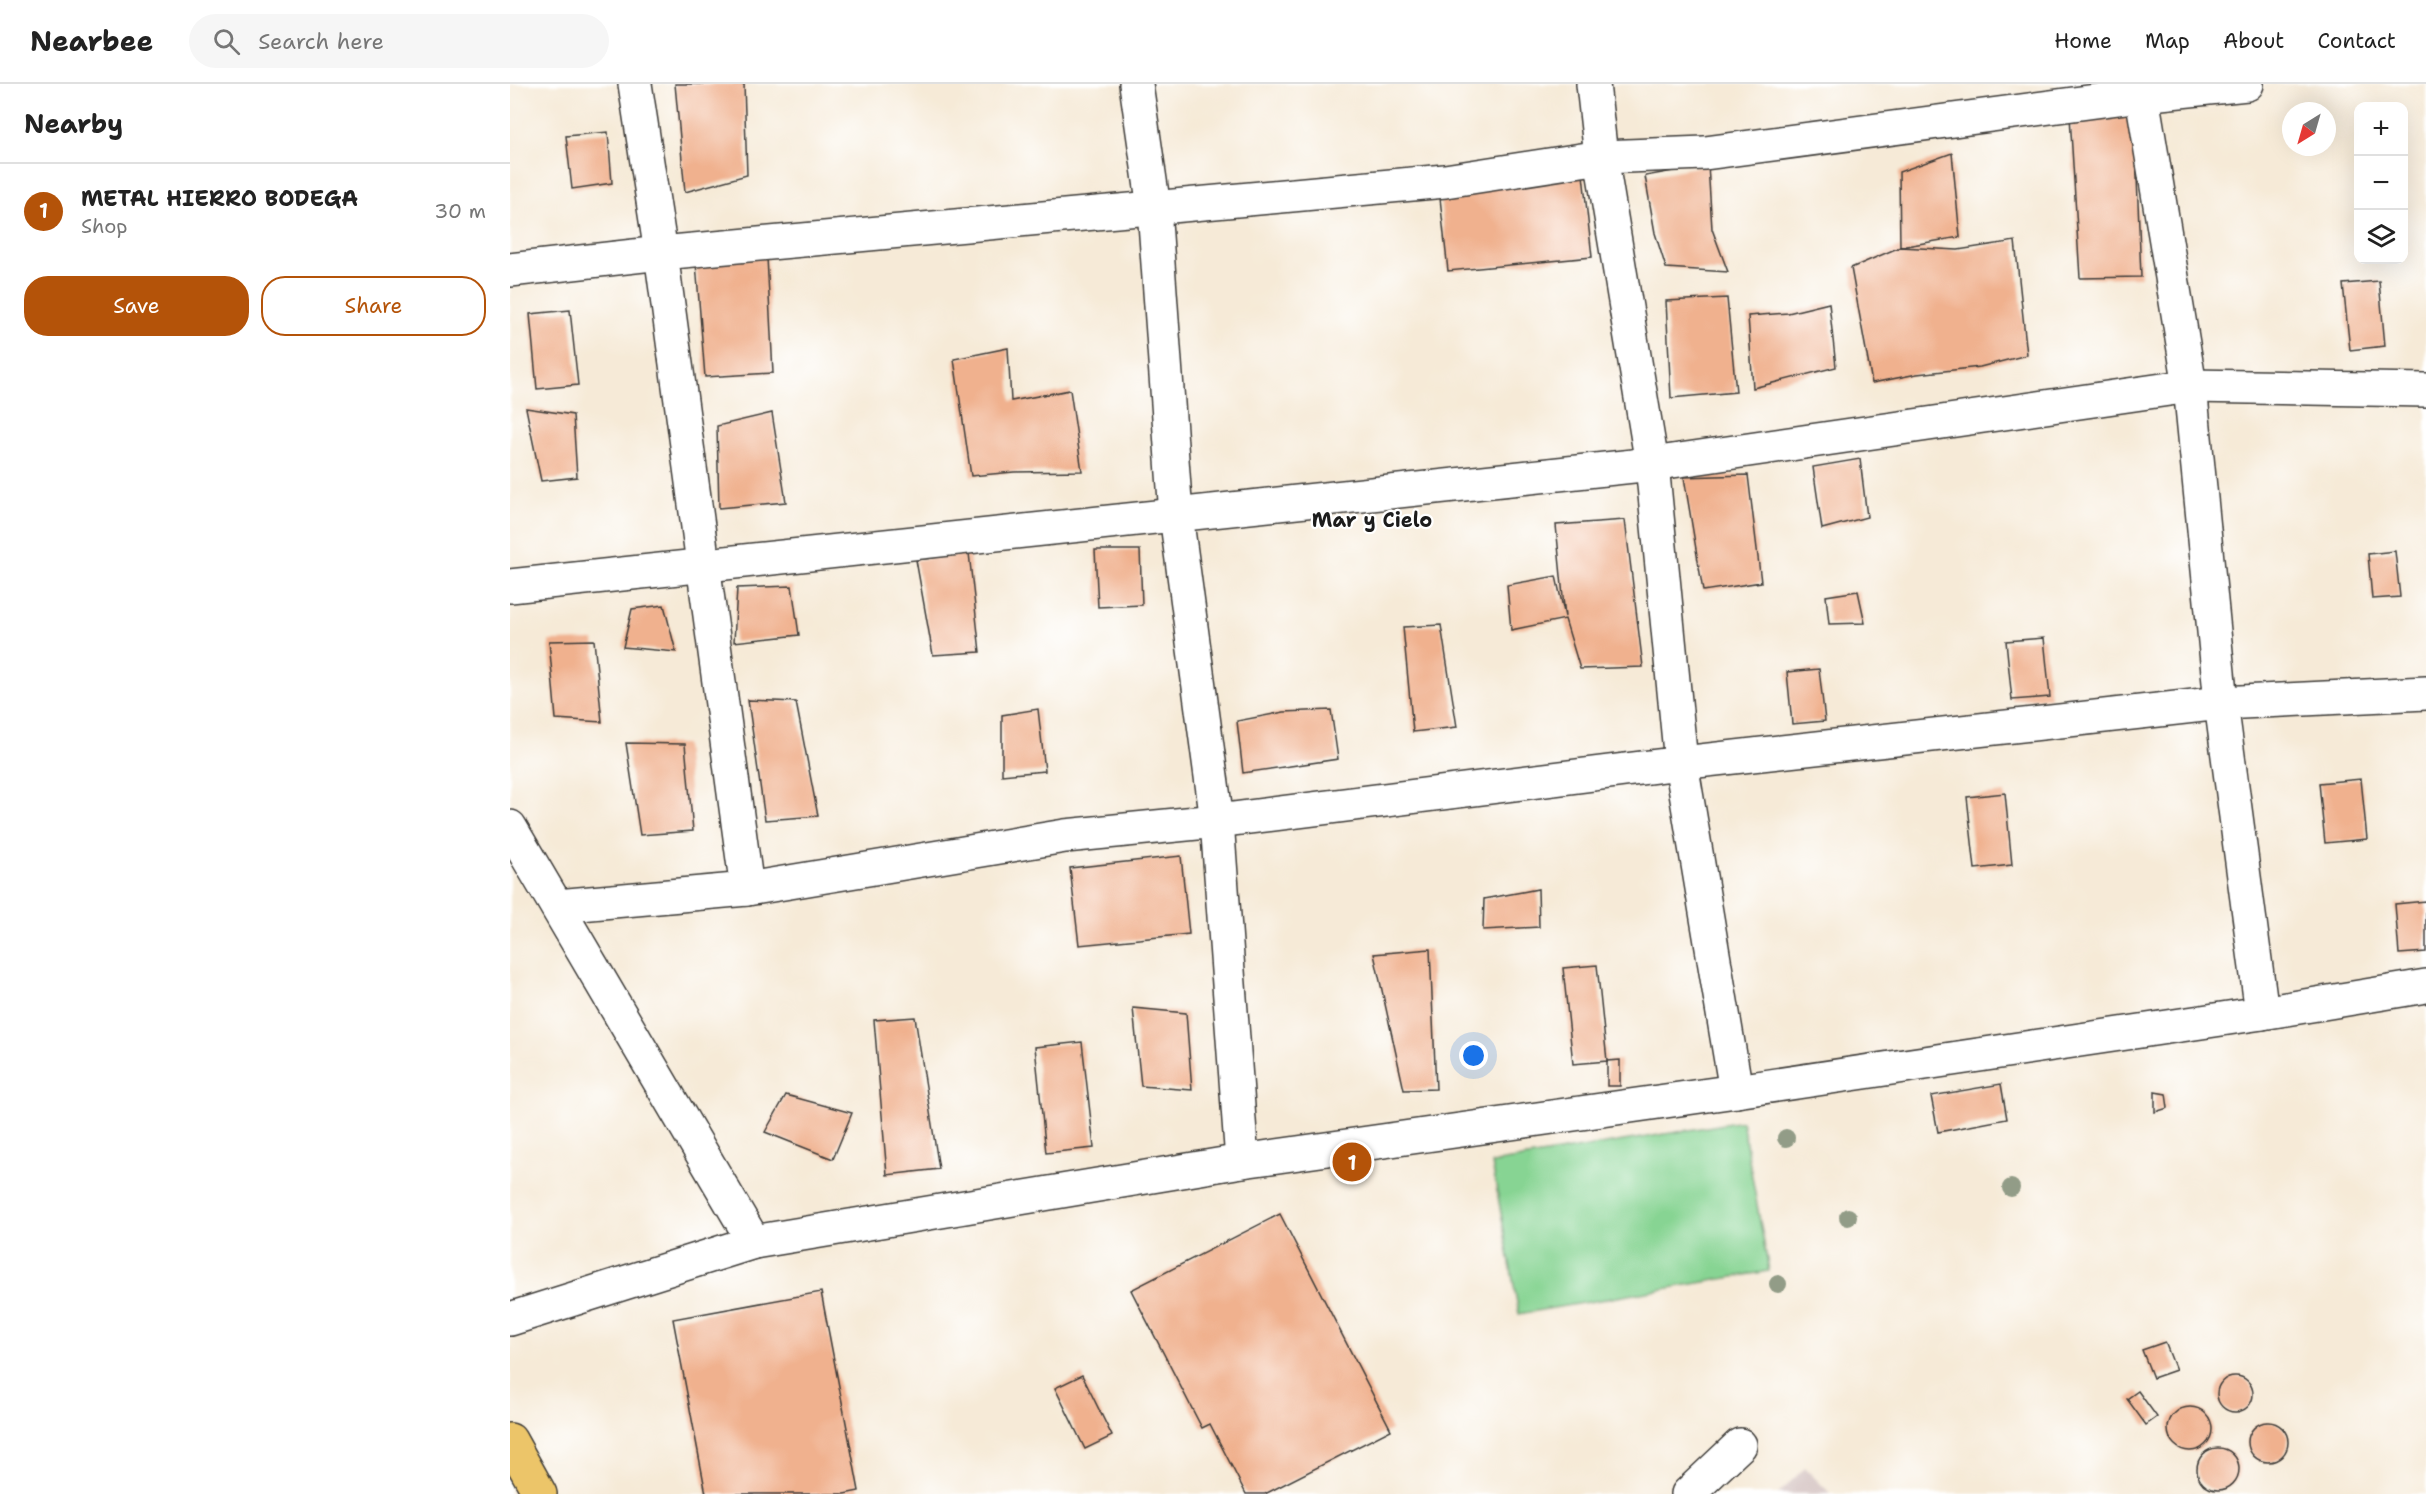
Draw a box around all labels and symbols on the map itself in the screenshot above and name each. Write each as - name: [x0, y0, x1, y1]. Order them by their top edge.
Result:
- north arrow: [2282, 102, 2336, 156]
- district label: Mar y Cielo: [1312, 507, 1432, 533]
- your location: [1459, 1041, 1488, 1070]
- pin: 1: [1332, 1140, 1372, 1184]

